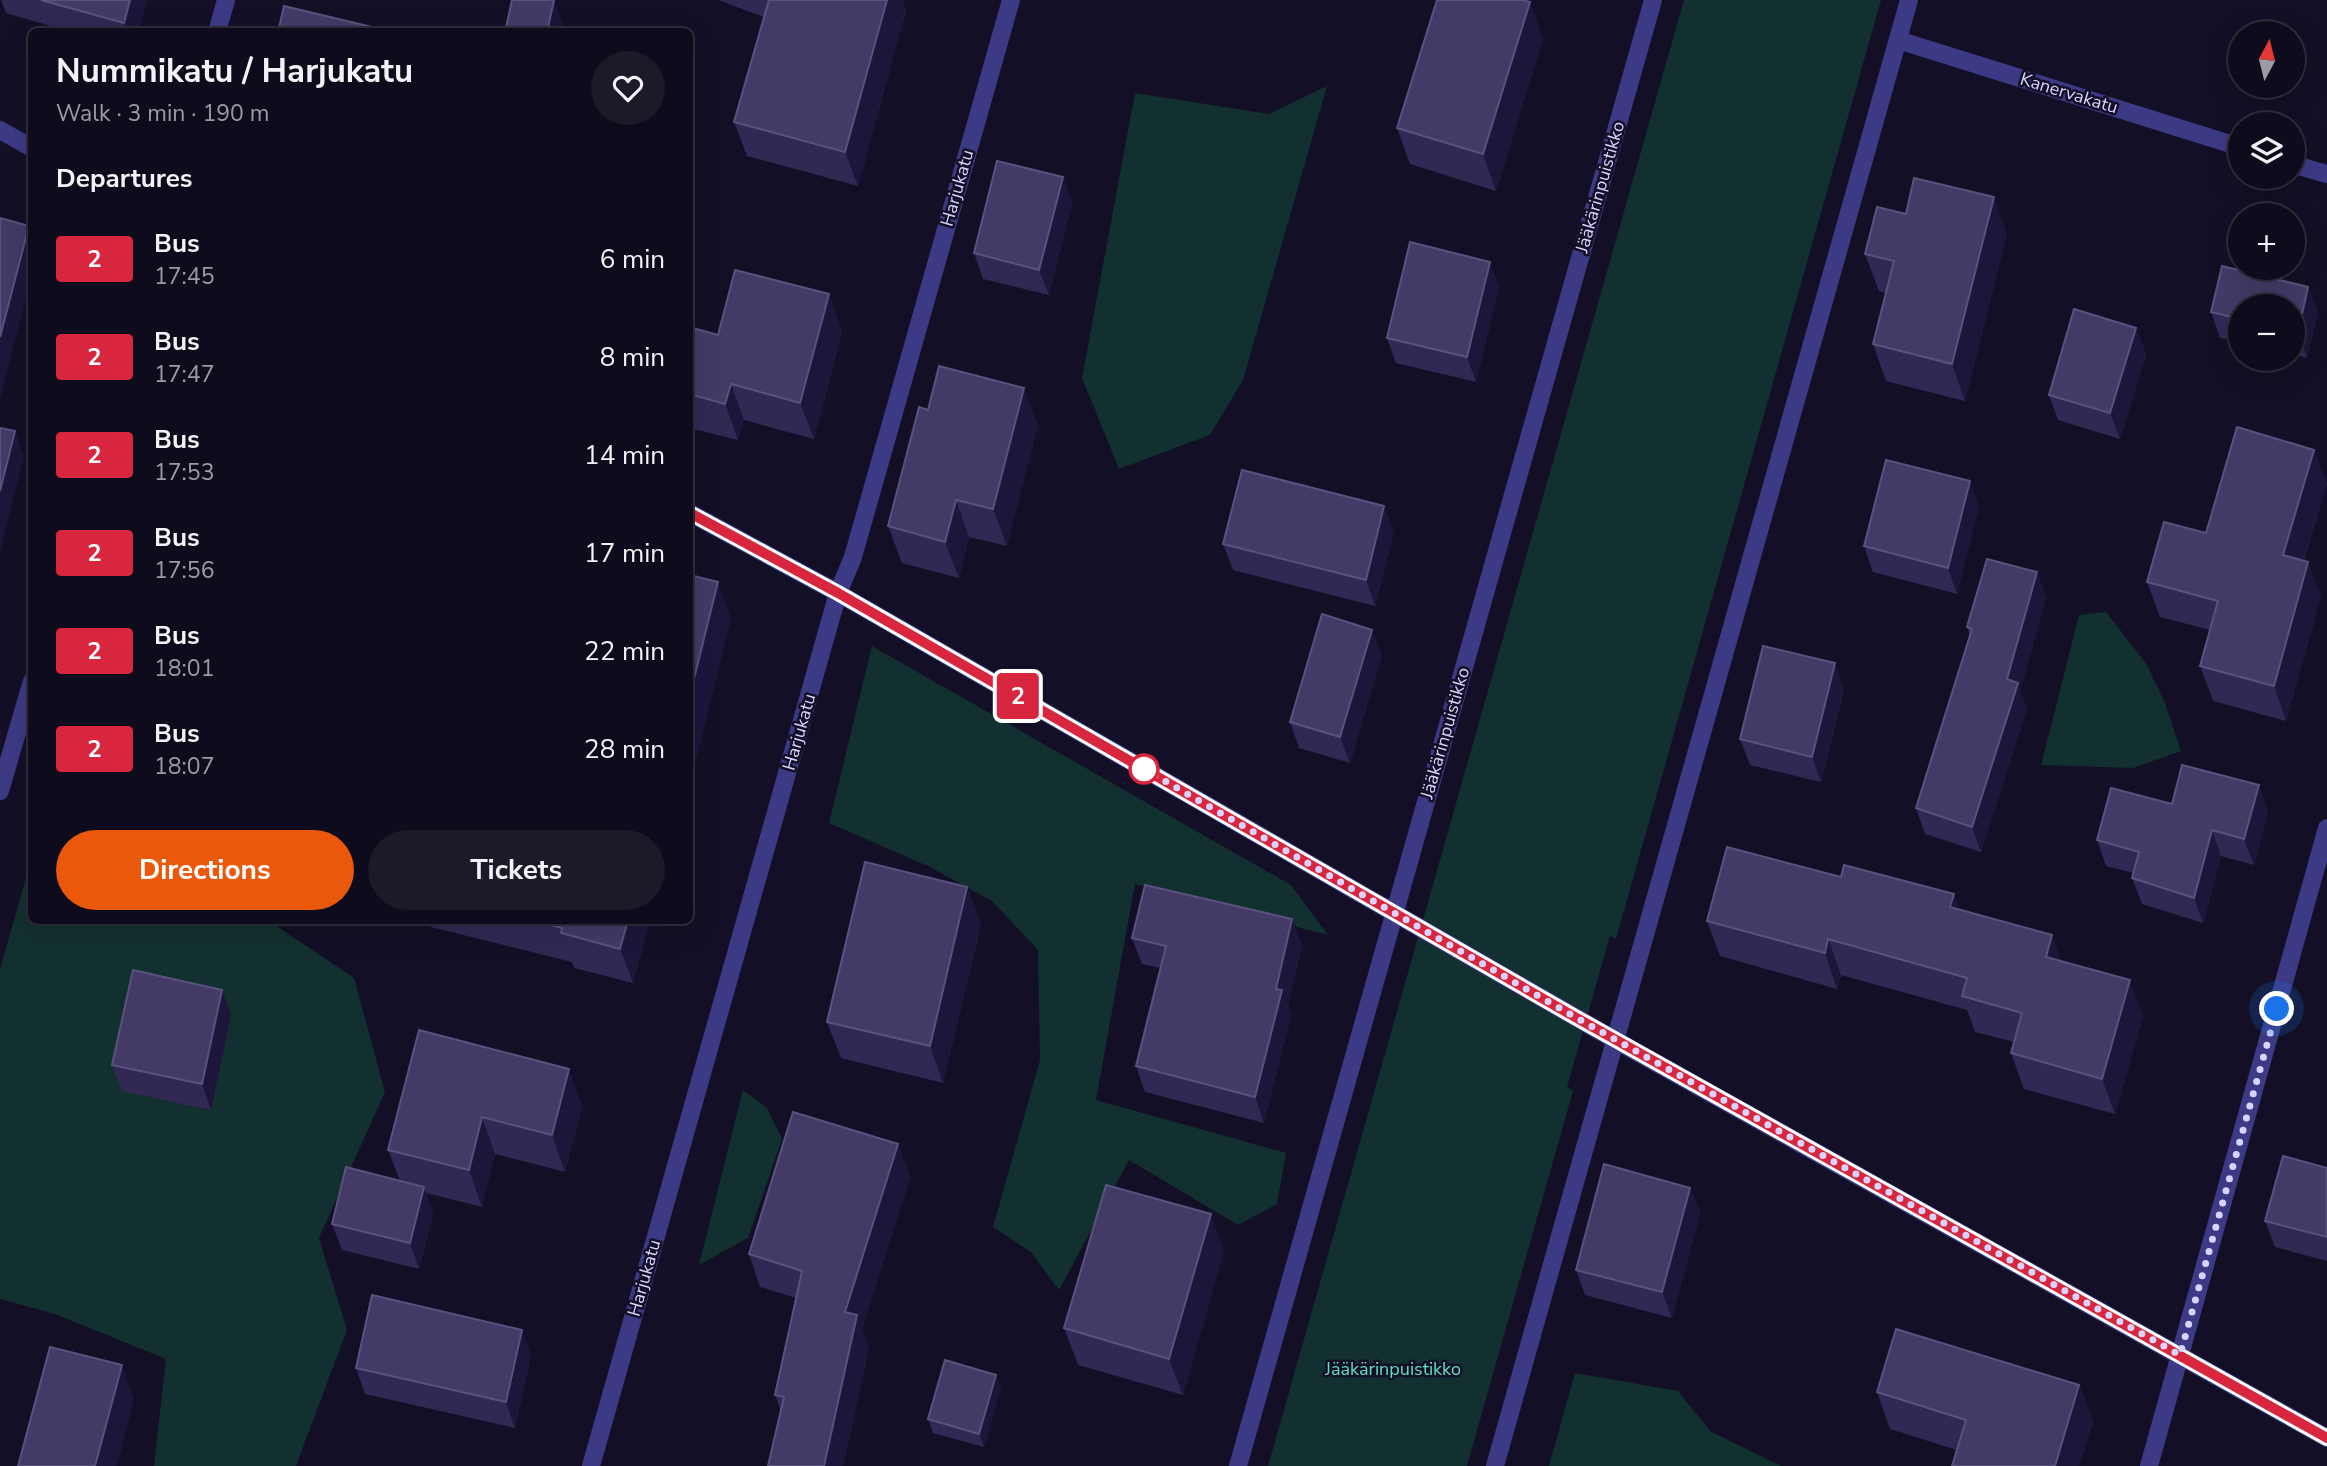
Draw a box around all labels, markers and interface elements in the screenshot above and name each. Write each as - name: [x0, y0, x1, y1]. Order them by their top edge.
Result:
- north arrow: [2228, 21, 2305, 98]
- map controls: [2228, 21, 2305, 371]
- text: Nummikatu / Harjukatu: [56, 49, 413, 94]
- button: heart: [591, 51, 665, 125]
- street label: Kanervakatu: [2017, 67, 2121, 119]
- text: Walk · 3 min · 190 m: [56, 98, 269, 129]
- button: layers: [2228, 112, 2305, 189]
- street label: Jääkärinpuistikko: [1569, 118, 1630, 257]
- street label: Harjukatu: [935, 147, 979, 229]
- text: Departures: [56, 161, 192, 196]
- button: +: [2228, 203, 2305, 280]
- text: Bus: [154, 226, 200, 261]
- text: 6 min: [600, 242, 665, 277]
- text: 2: [87, 243, 102, 275]
- text: 17:45: [154, 261, 214, 292]
- button: −: [2228, 294, 2305, 371]
- text: Bus: [154, 324, 200, 359]
- text: 8 min: [600, 340, 665, 375]
- text: 2: [87, 341, 102, 373]
- text: 17:47: [154, 359, 214, 390]
- text: Bus: [154, 422, 200, 457]
- text: 14 min: [584, 438, 665, 473]
- text: 2: [87, 439, 102, 471]
- text: 17:53: [154, 457, 214, 488]
- text: Bus: [154, 520, 200, 555]
- text: 17 min: [584, 536, 665, 571]
- text: 2: [87, 537, 102, 569]
- text: 17:56: [154, 555, 214, 586]
- text: Bus: [154, 618, 200, 653]
- text: 22 min: [584, 634, 665, 669]
- text: 2: [87, 635, 102, 667]
- text: 18:01: [154, 653, 214, 684]
- street label: Jääkärinpuistikko: [1414, 664, 1475, 803]
- line badge: 2: [995, 673, 1041, 719]
- text: 2: [1011, 680, 1025, 712]
- street label: Harjukatu: [777, 691, 821, 773]
- text: Bus: [154, 716, 200, 751]
- text: 28 min: [584, 732, 665, 767]
- text: 2: [87, 733, 102, 765]
- text: 18:07: [154, 751, 214, 782]
- unlabelled marker: [1129, 754, 1159, 784]
- button: Directions: [56, 830, 354, 910]
- button: Tickets: [368, 830, 665, 910]
- your location: [2259, 991, 2294, 1026]
- street label: Harjukatu: [622, 1237, 666, 1319]
- park label: Jääkärinpuistikko: [1324, 1357, 1461, 1381]

